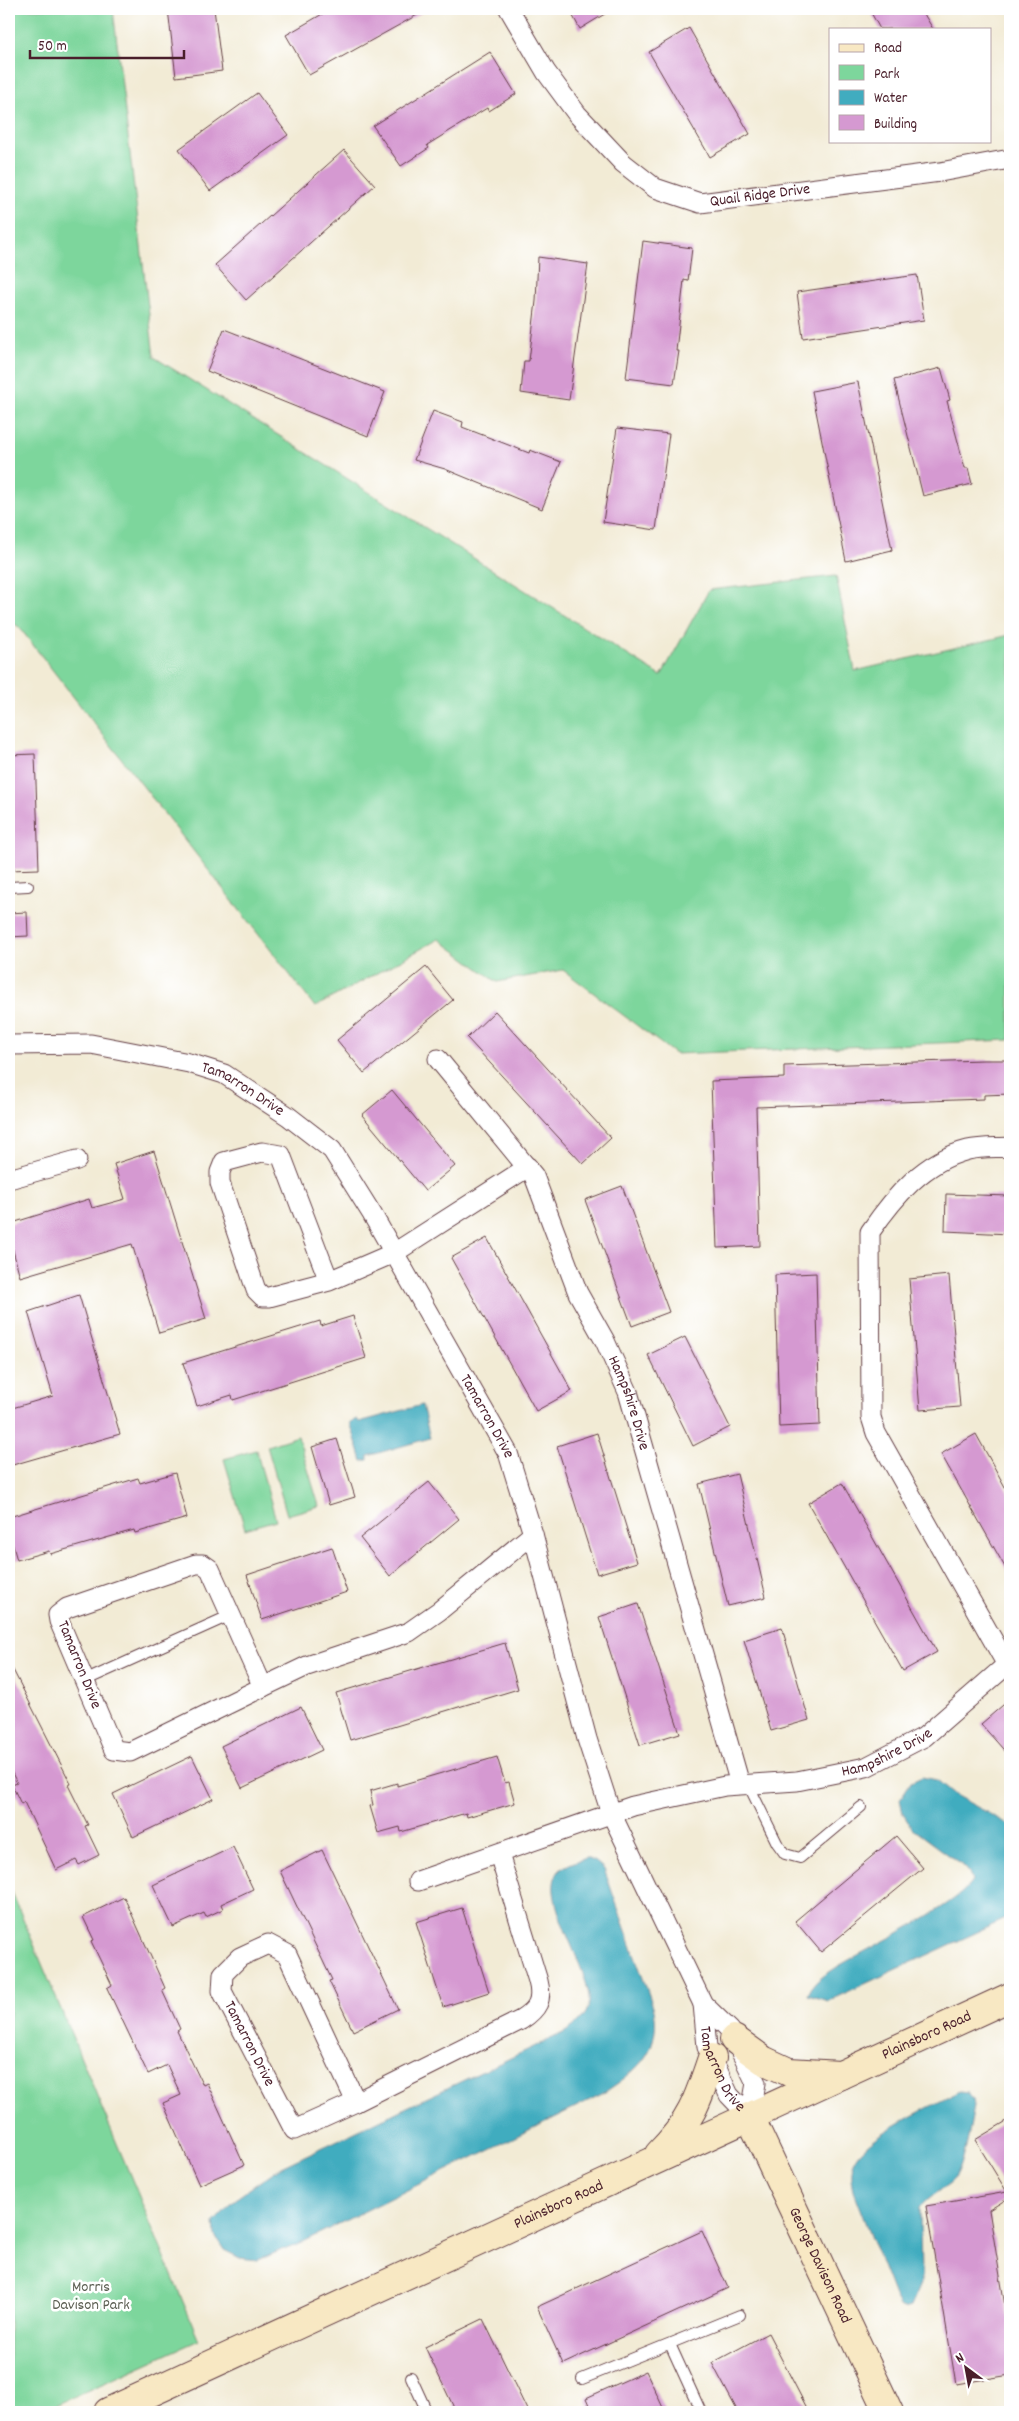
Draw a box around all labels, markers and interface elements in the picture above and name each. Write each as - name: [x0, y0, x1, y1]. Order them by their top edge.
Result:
- scale bar: [30, 28, 184, 60]
- legend: [829, 28, 992, 142]
- text: 50 m: [38, 36, 67, 58]
- text: Road: [874, 38, 902, 60]
- text: Park: [874, 64, 900, 86]
- text: Water: [874, 88, 908, 110]
- text: Building: [874, 114, 917, 136]
- street label: Quail Ridge Drive: [708, 177, 812, 213]
- street label: Tamarron Drive: [198, 1056, 289, 1122]
- street label: Hampshire Drive: [602, 1352, 656, 1453]
- street label: Tamarron Drive: [454, 1370, 520, 1461]
- street label: Tamarron Drive: [51, 1617, 107, 1713]
- street label: Hampshire Drive: [839, 1723, 938, 1783]
- street label: Tamarron Drive: [218, 1997, 280, 2091]
- street label: Plainsboro Road: [878, 2005, 975, 2066]
- street label: Tamarron Drive: [694, 2025, 751, 2117]
- street label: Plainsboro Road: [510, 2174, 607, 2235]
- street label: George Davison Road: [783, 2203, 857, 2327]
- park label: Morris Davison Park: [52, 2276, 130, 2317]
- north arrow: [942, 2344, 992, 2394]
- text: N: [952, 2348, 968, 2369]

